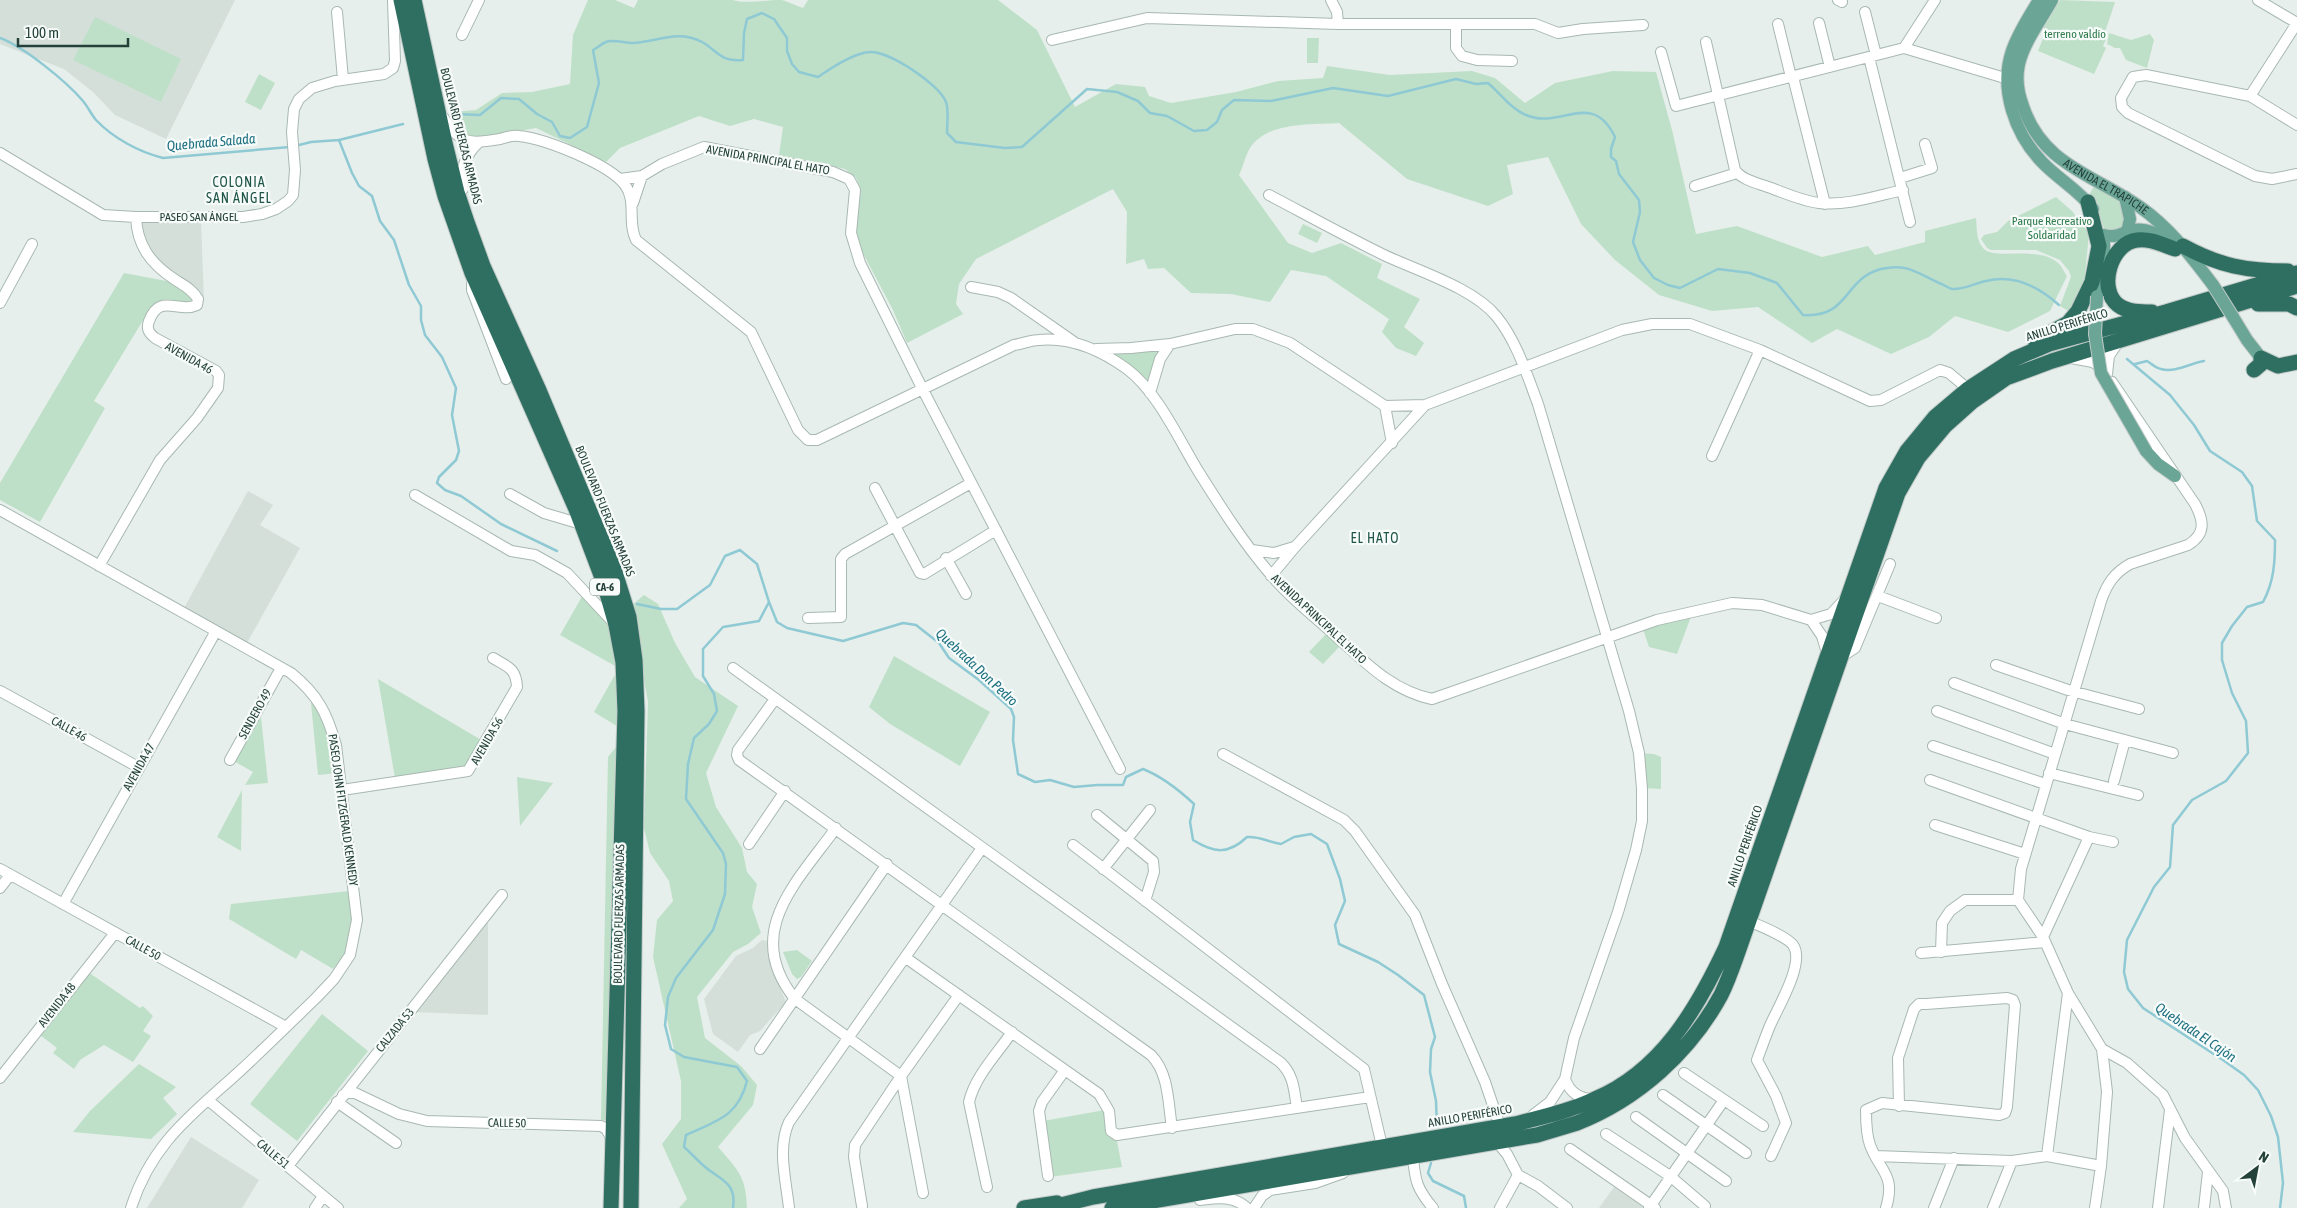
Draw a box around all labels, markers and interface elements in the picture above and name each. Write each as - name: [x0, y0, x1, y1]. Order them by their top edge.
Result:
- scale bar: [18, 15, 128, 47]
- text: 100 m: [25, 24, 59, 41]
- park label: terreno valdío: [2044, 27, 2106, 41]
- street label: BOULEVARD FUERZAS ARMADAS: [437, 66, 485, 206]
- water label: Quebrada Salada: [166, 130, 256, 154]
- street label: AVENIDA PRINCIPAL EL HATO: [705, 142, 831, 178]
- street label: AVENIDA EL TRAPICHE: [2061, 156, 2151, 218]
- district label: COLONIA SAN ÁNGEL: [206, 174, 272, 206]
- street label: PASEO SAN ÁNGEL: [160, 210, 239, 224]
- park label: Parque Recreativo Soldaridad: [2012, 214, 2093, 242]
- street label: ANILLO PERIFÉRICO: [2024, 306, 2110, 344]
- street label: AVENIDA 46: [163, 339, 216, 377]
- street label: BOULEVARD FUERZAS ARMADAS: [572, 444, 638, 578]
- district label: EL HATO: [1351, 530, 1399, 546]
- street label: AVENIDA PRINCIPAL EL HATO: [1269, 571, 1369, 667]
- road number: CA-6: [590, 578, 620, 596]
- water label: Quebrada Don Pedro: [933, 625, 1022, 709]
- street label: SENDERO 49: [236, 686, 275, 741]
- street label: CALLE 46: [49, 714, 90, 745]
- street label: AVENIDA 56: [468, 715, 506, 767]
- street label: PASEO JOHN FITZGERALD KENNEDY: [325, 733, 361, 888]
- street label: AVENIDA 47: [120, 740, 158, 793]
- street label: ANILLO PERIFÉRICO: [1725, 804, 1765, 888]
- street label: BOULEVARD FUERZAS ARMADAS: [611, 844, 627, 984]
- street label: CALLE 50: [123, 933, 164, 964]
- street label: AVENIDA 48: [35, 980, 79, 1030]
- water label: Quebrada El Cajón: [2152, 999, 2240, 1065]
- street label: CALZADA 53: [373, 1005, 417, 1055]
- street label: ANILLO PERIFÉRICO: [1427, 1102, 1513, 1130]
- street label: CALLE 50: [488, 1116, 527, 1130]
- street label: CALLE 51: [254, 1136, 293, 1172]
- north arrow: [2232, 1143, 2282, 1193]
- text: N: [2256, 1148, 2272, 1166]

